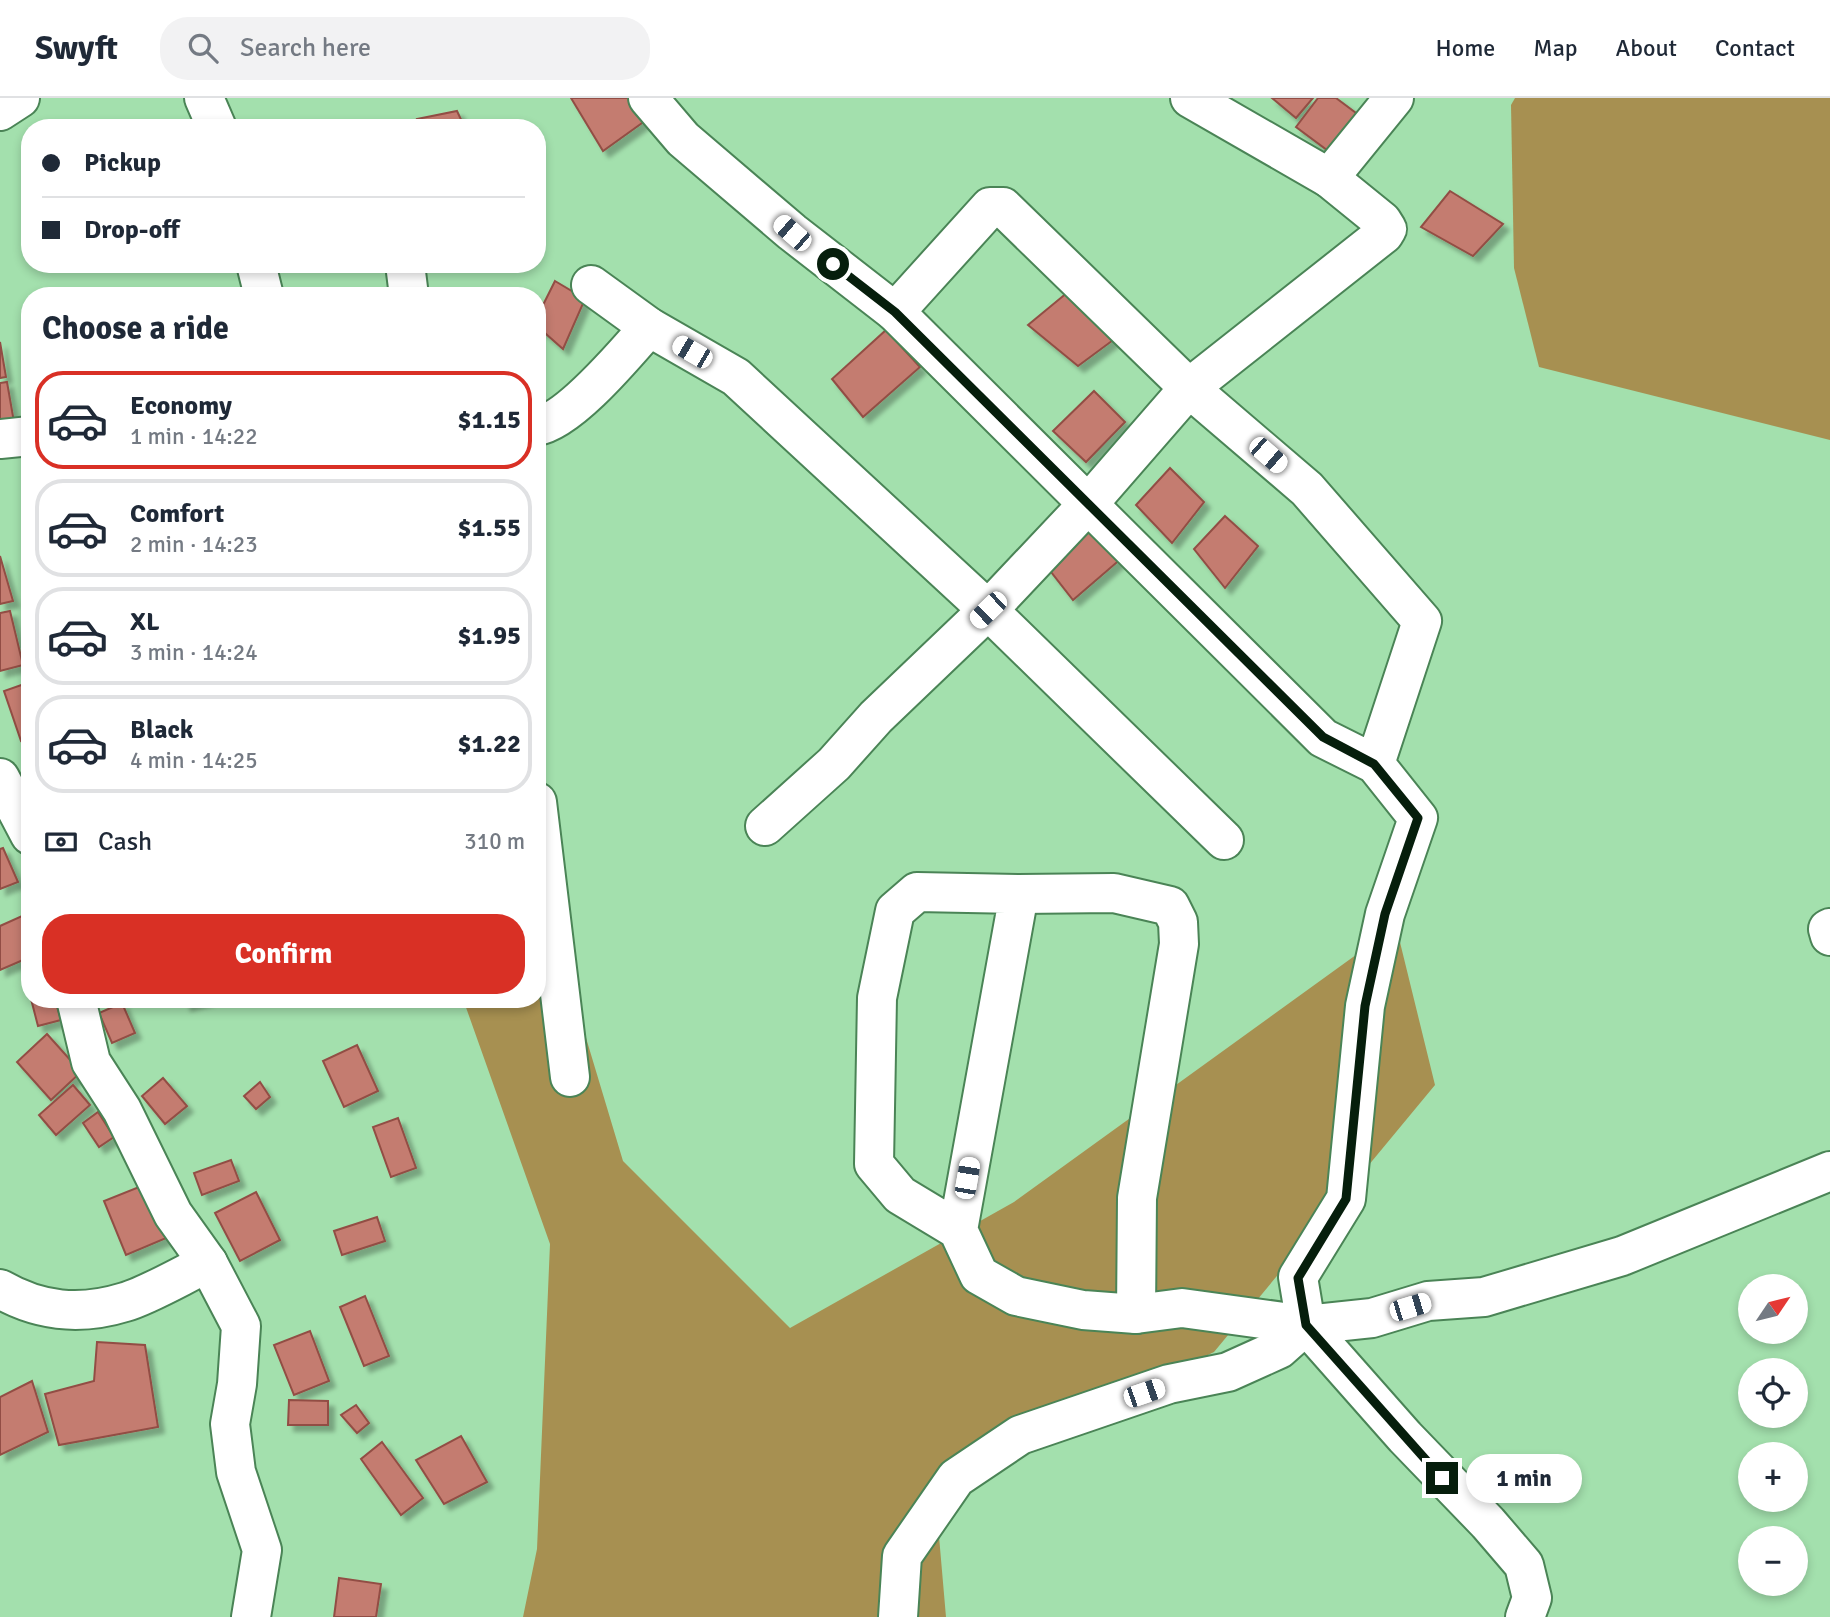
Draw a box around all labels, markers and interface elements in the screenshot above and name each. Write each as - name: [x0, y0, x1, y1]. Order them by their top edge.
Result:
- search box: [160, 17, 650, 80]
- text: Swyft: [35, 28, 118, 69]
- icon: search: [184, 29, 222, 67]
- text: Search here: [240, 32, 371, 64]
- text: Home: [1435, 33, 1495, 63]
- text: Map: [1533, 33, 1578, 63]
- text: About: [1616, 33, 1677, 63]
- text: Contact: [1715, 33, 1795, 63]
- text: Pickup: [84, 147, 161, 179]
- car: [770, 211, 815, 255]
- text: Drop-off: [84, 214, 180, 246]
- route start: [817, 248, 849, 280]
- text: Choose a ride: [42, 309, 229, 348]
- car: [669, 332, 716, 372]
- icon: car: [46, 389, 109, 452]
- text: Economy: [130, 390, 232, 422]
- text: $1.15: [457, 404, 521, 436]
- text: 1 min · 14:22: [130, 422, 258, 451]
- car: [1246, 433, 1291, 477]
- icon: car: [46, 497, 109, 560]
- text: Comfort: [130, 498, 224, 530]
- text: $1.55: [457, 512, 521, 544]
- text: 2 min · 14:23: [130, 530, 258, 559]
- car: [966, 588, 1011, 632]
- icon: car: [46, 605, 109, 668]
- text: XL: [130, 606, 160, 638]
- text: $1.95: [457, 620, 521, 652]
- text: 3 min · 14:24: [130, 638, 258, 667]
- icon: car: [46, 713, 109, 776]
- text: Black: [130, 714, 193, 746]
- text: $1.22: [457, 728, 521, 760]
- text: 4 min · 14:25: [130, 746, 258, 775]
- icon: cash: [42, 823, 80, 861]
- text: Cash: [98, 826, 152, 858]
- text: 310 m: [464, 827, 525, 856]
- button: Confirm: [42, 914, 525, 994]
- car: [954, 1155, 981, 1201]
- north arrow: [1738, 1274, 1808, 1344]
- map controls: [1738, 1274, 1808, 1596]
- car: [1387, 1291, 1434, 1323]
- button: locate: [1738, 1358, 1808, 1428]
- car: [1121, 1376, 1168, 1410]
- button: +: [1738, 1442, 1808, 1512]
- callout: 1 min: [1466, 1454, 1582, 1502]
- route end: [1426, 1462, 1458, 1494]
- text: 1 min: [1496, 1464, 1552, 1493]
- button: −: [1738, 1526, 1808, 1596]

